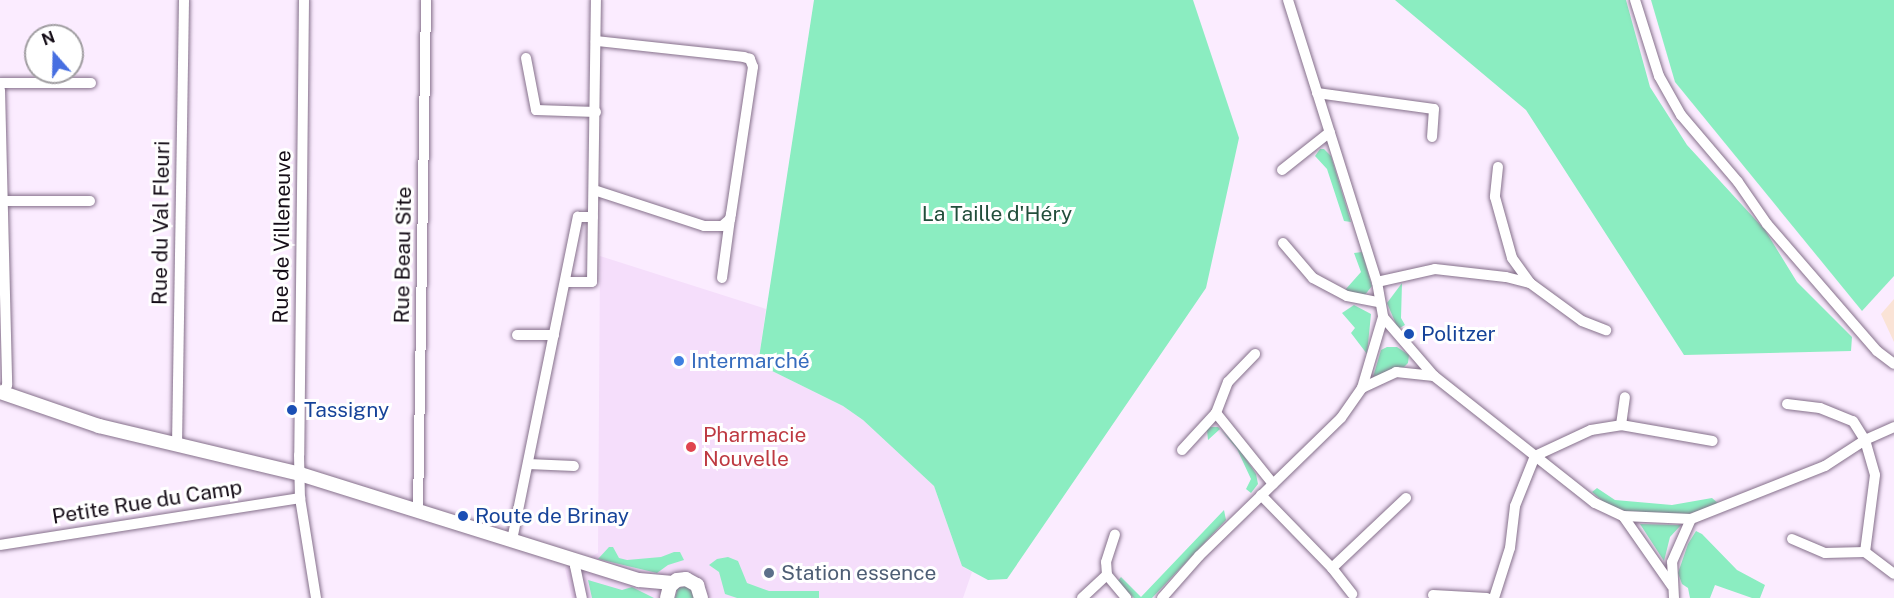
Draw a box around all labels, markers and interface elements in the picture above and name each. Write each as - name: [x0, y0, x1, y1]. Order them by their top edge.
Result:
- north arrow: [24, 24, 84, 84]
- text: N: [39, 27, 57, 50]
- street label: Rue du Val Fleuri: [147, 140, 175, 306]
- street label: Rue de Villeneuve: [268, 150, 296, 324]
- street label: Rue Beau Site: [389, 186, 417, 324]
- park label: La Taille d'Héry: [922, 201, 1072, 227]
- place label: Politzer: [1421, 321, 1496, 347]
- marker: Politzer: [1402, 327, 1416, 341]
- place label: Intermarché: [691, 348, 810, 374]
- marker: Intermarché: [672, 354, 686, 368]
- place label: Tassigny: [304, 397, 389, 423]
- marker: Tassigny: [285, 403, 299, 417]
- place label: Pharmacie Nouvelle: [703, 422, 806, 472]
- marker: Pharmacie Nouvelle: [684, 440, 698, 454]
- street label: Petite Rue du Camp: [50, 474, 244, 530]
- place label: Route de Brinay: [475, 503, 630, 529]
- marker: Route de Brinay: [456, 509, 470, 523]
- place label: Station essence: [781, 560, 937, 586]
- marker: Station essence: [762, 566, 776, 580]

